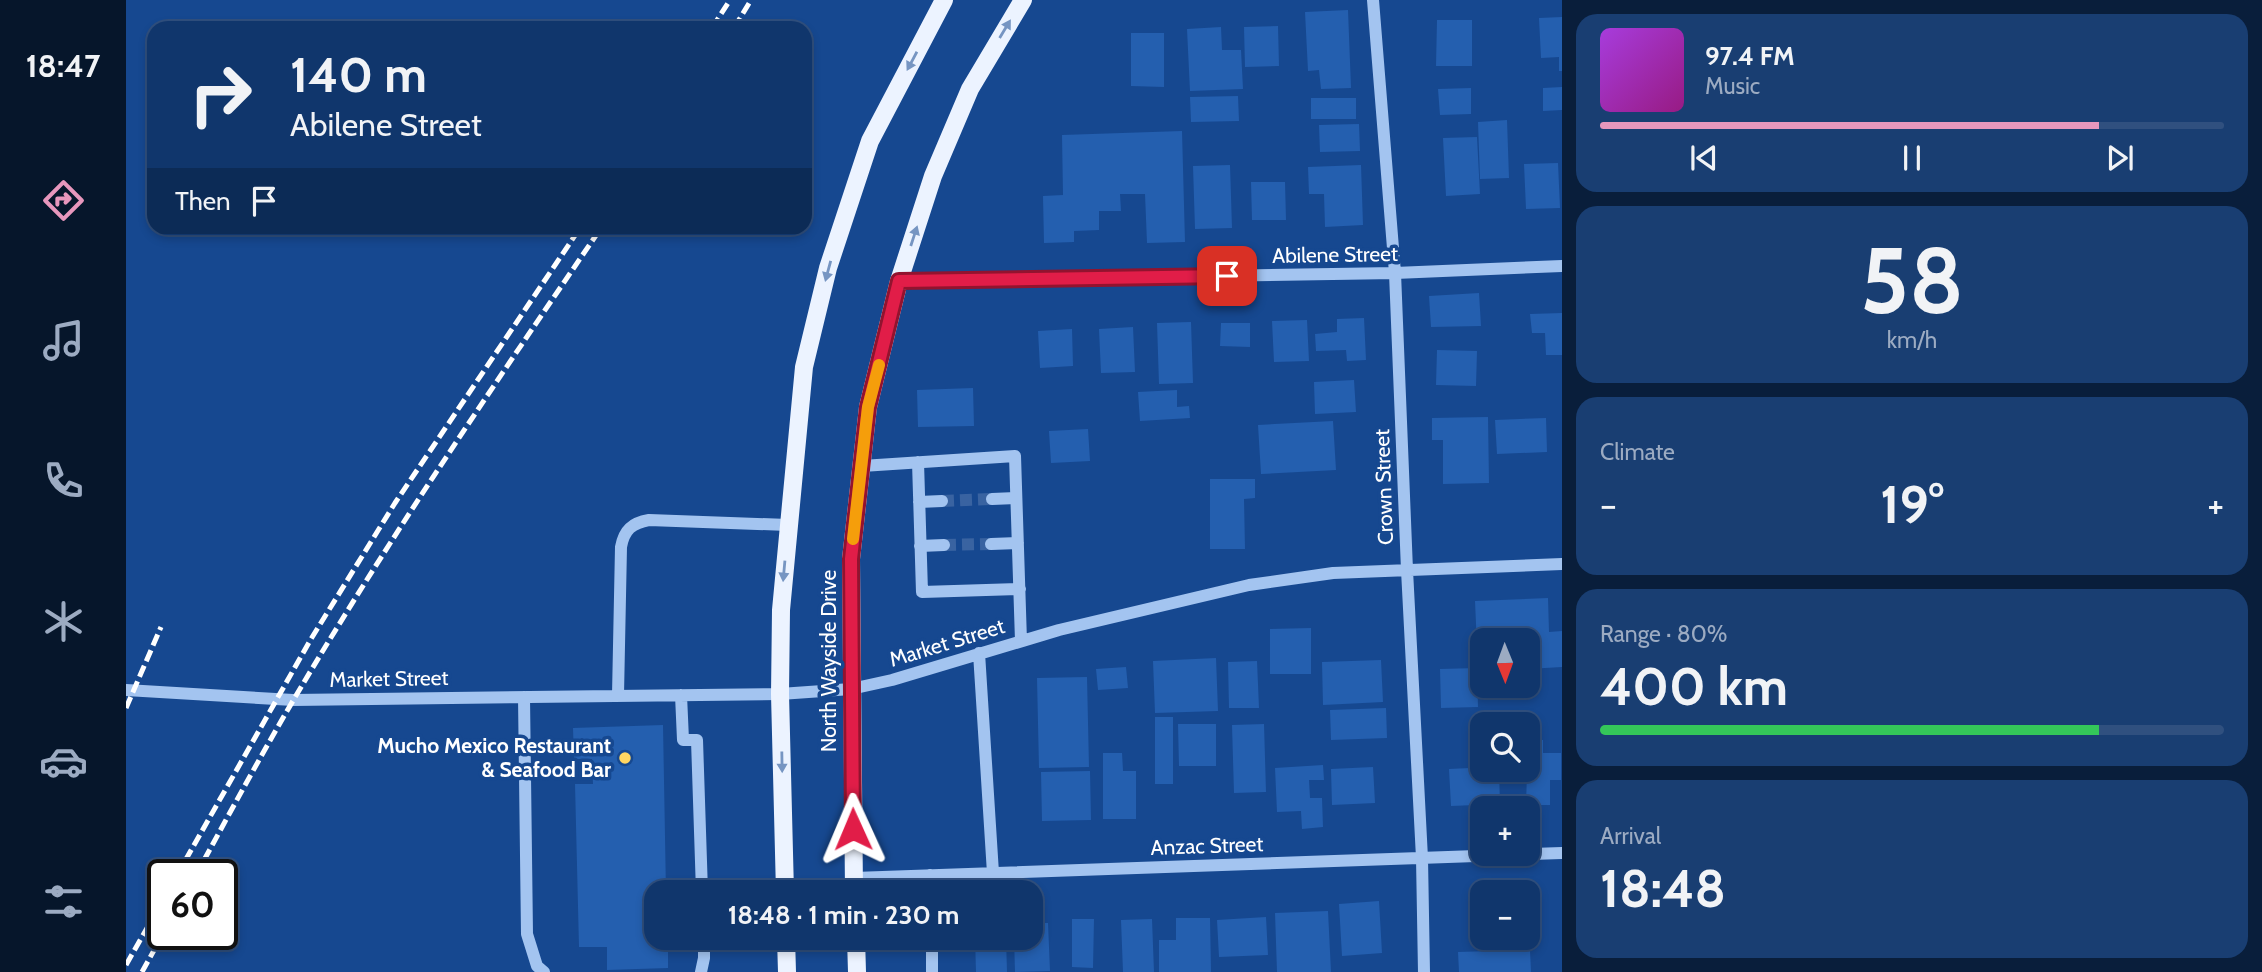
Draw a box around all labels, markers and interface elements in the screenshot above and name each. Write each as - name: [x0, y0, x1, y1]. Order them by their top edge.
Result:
- one-way arrow: [999, 19, 1012, 38]
- text: 97.4 FM: [1705, 40, 1795, 72]
- text: 140 m: [290, 45, 427, 104]
- text: 18:47: [26, 46, 100, 85]
- icon: right: [175, 49, 266, 140]
- one-way arrow: [907, 51, 919, 71]
- text: Music: [1705, 72, 1760, 100]
- text: Abilene Street: [290, 105, 482, 144]
- icon: previous: [1685, 139, 1723, 177]
- icon: pause: [1893, 139, 1931, 177]
- icon: next: [2101, 139, 2139, 177]
- icon: directions: [39, 176, 88, 225]
- icon: arrive: [245, 182, 283, 220]
- text: Then: [175, 185, 231, 217]
- one-way arrow: [909, 225, 919, 246]
- text: 58: [1860, 225, 1964, 336]
- street label: Abilene Street: [1272, 241, 1398, 268]
- pin: [1197, 246, 1257, 306]
- icon: arrive: [1208, 257, 1246, 295]
- one-way arrow: [822, 260, 833, 282]
- icon: music: [39, 316, 88, 365]
- text: km/h: [1887, 326, 1937, 354]
- street label: Crown Street: [1369, 428, 1398, 546]
- text: Climate: [1600, 438, 1675, 466]
- icon: phone: [39, 456, 88, 505]
- text: 19°: [1880, 473, 1944, 536]
- text: −: [1600, 481, 1617, 528]
- text: +: [2207, 481, 2224, 528]
- one-way arrow: [778, 561, 789, 583]
- street label: North Wayside Drive: [816, 570, 841, 752]
- icon: climate: [39, 597, 88, 646]
- street label: Market Street: [886, 613, 1007, 672]
- text: Range · 80%: [1600, 620, 1727, 648]
- north arrow: [1470, 628, 1540, 698]
- map controls: [1470, 628, 1540, 950]
- text: 400 km: [1600, 655, 1788, 718]
- street label: Market Street: [329, 665, 449, 692]
- button: search: [1470, 712, 1540, 782]
- place label: Mucho Mexico Restaurant & Seafood Bar: [377, 733, 611, 782]
- icon: car: [39, 737, 88, 786]
- marker: Mucho Mexico Restaurant & Seafood Bar: [617, 750, 633, 766]
- one-way arrow: [776, 752, 788, 774]
- position arrow: [816, 792, 890, 866]
- button: +: [1470, 796, 1540, 866]
- text: Arrival: [1600, 822, 1661, 850]
- street label: Anzac Street: [1150, 831, 1264, 860]
- text: 18:48: [1600, 857, 1726, 920]
- speed limit sign: 60: [147, 859, 238, 950]
- icon: filters: [39, 877, 88, 926]
- button: −: [1470, 880, 1540, 950]
- text: 18:48 · 1 min · 230 m: [728, 899, 959, 931]

